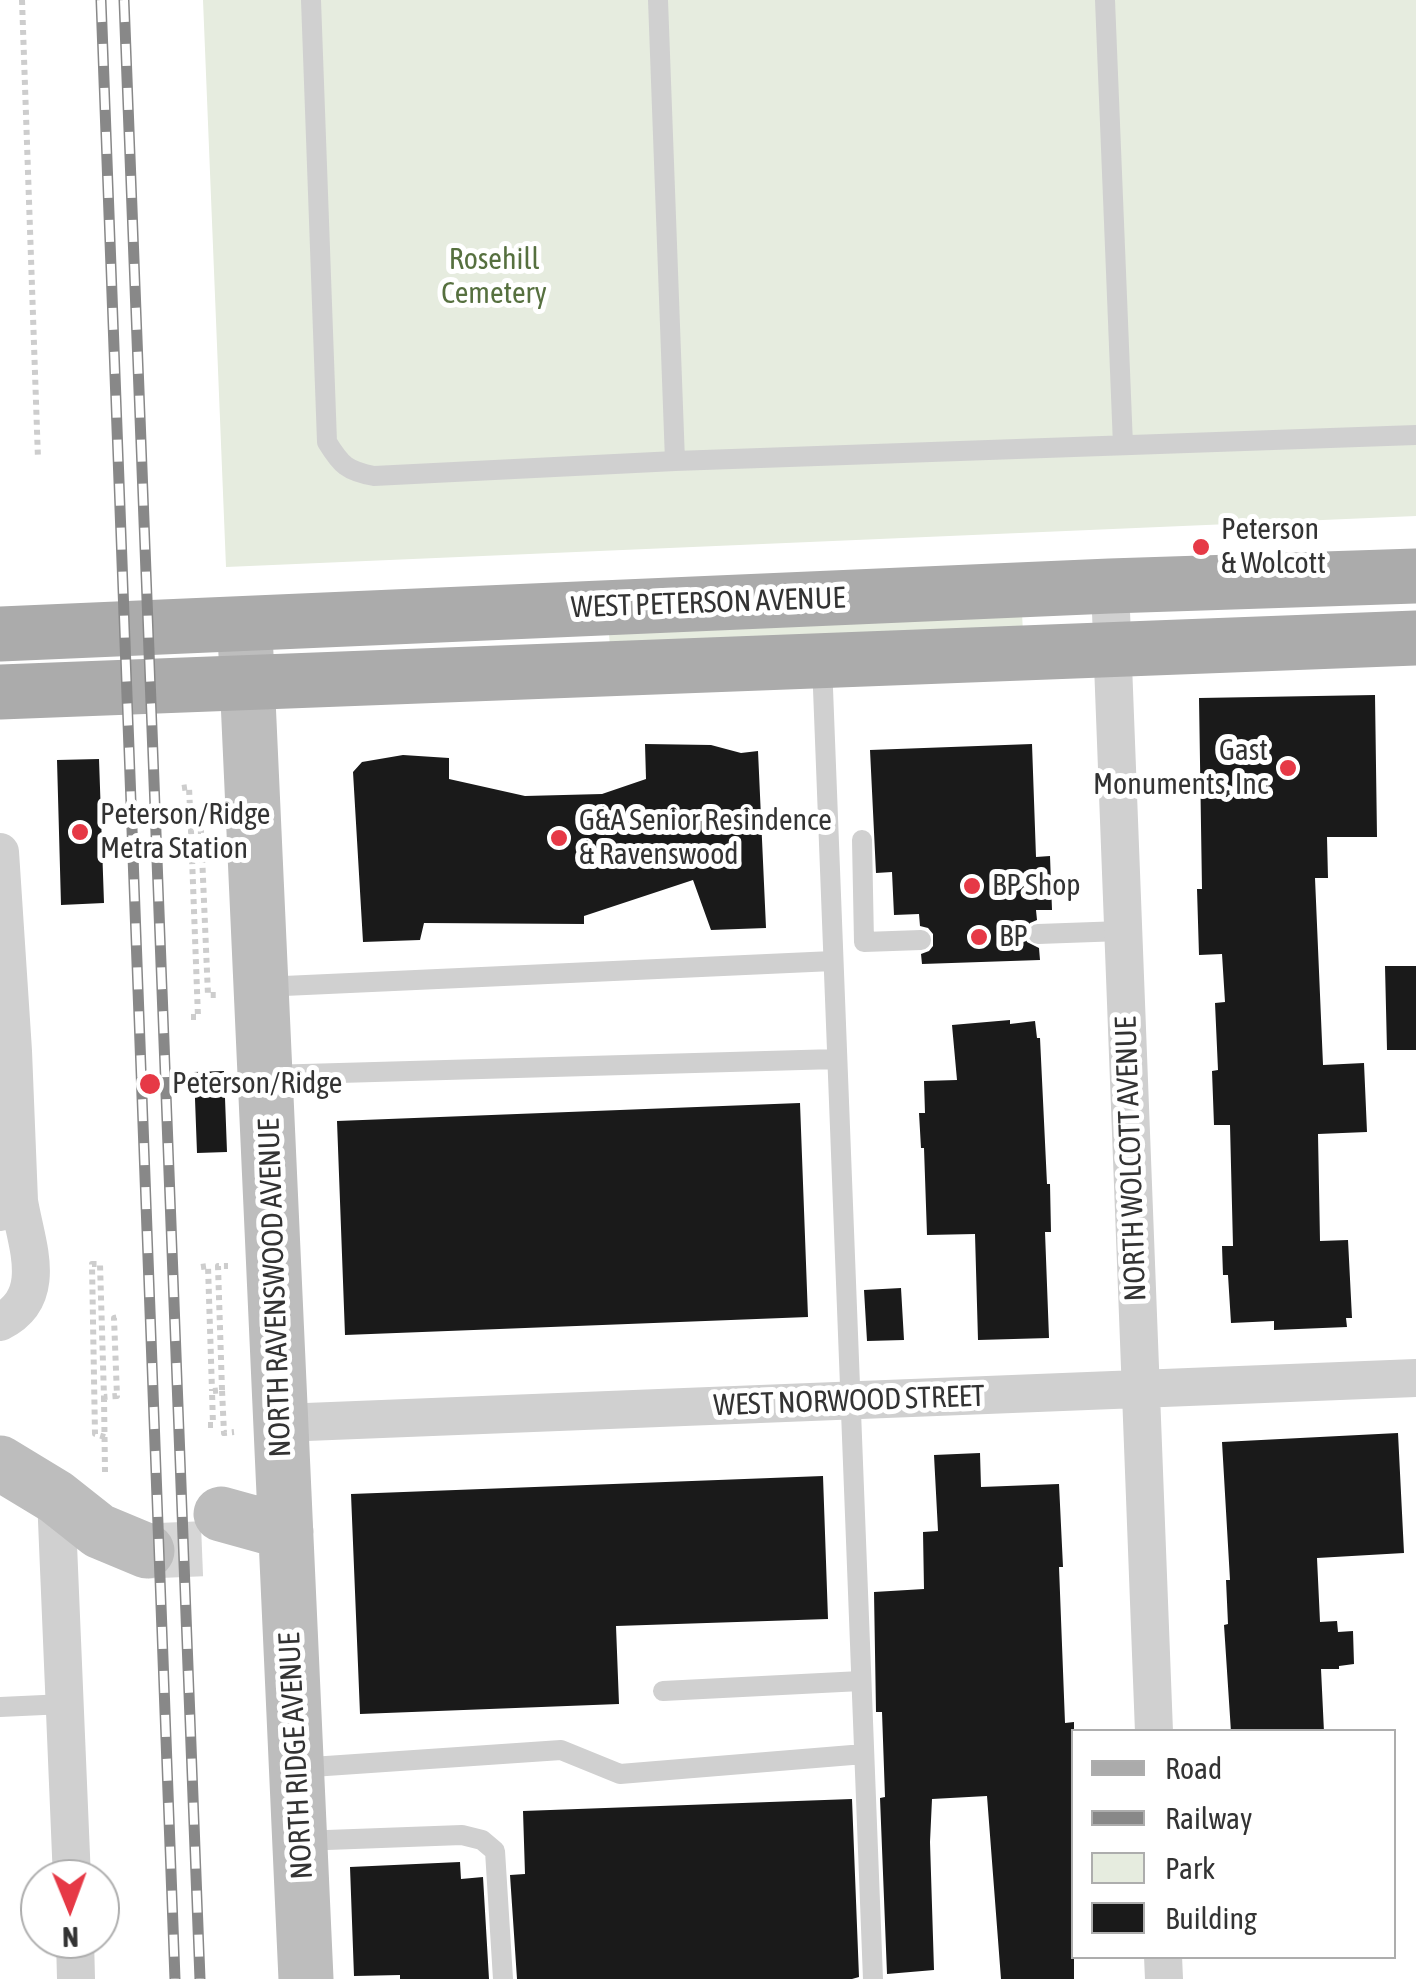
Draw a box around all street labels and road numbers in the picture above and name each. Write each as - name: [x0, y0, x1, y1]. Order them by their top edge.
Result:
- street label: WEST PETERSON AVENUE: [570, 580, 846, 626]
- street label: NORTH WOLCOTT AVENUE: [1108, 1016, 1154, 1302]
- street label: NORTH RAVENSWOOD AVENUE: [251, 1118, 299, 1458]
- street label: WEST NORWOOD STREET: [713, 1378, 985, 1424]
- street label: NORTH RIDGE AVENUE: [272, 1632, 320, 1880]

